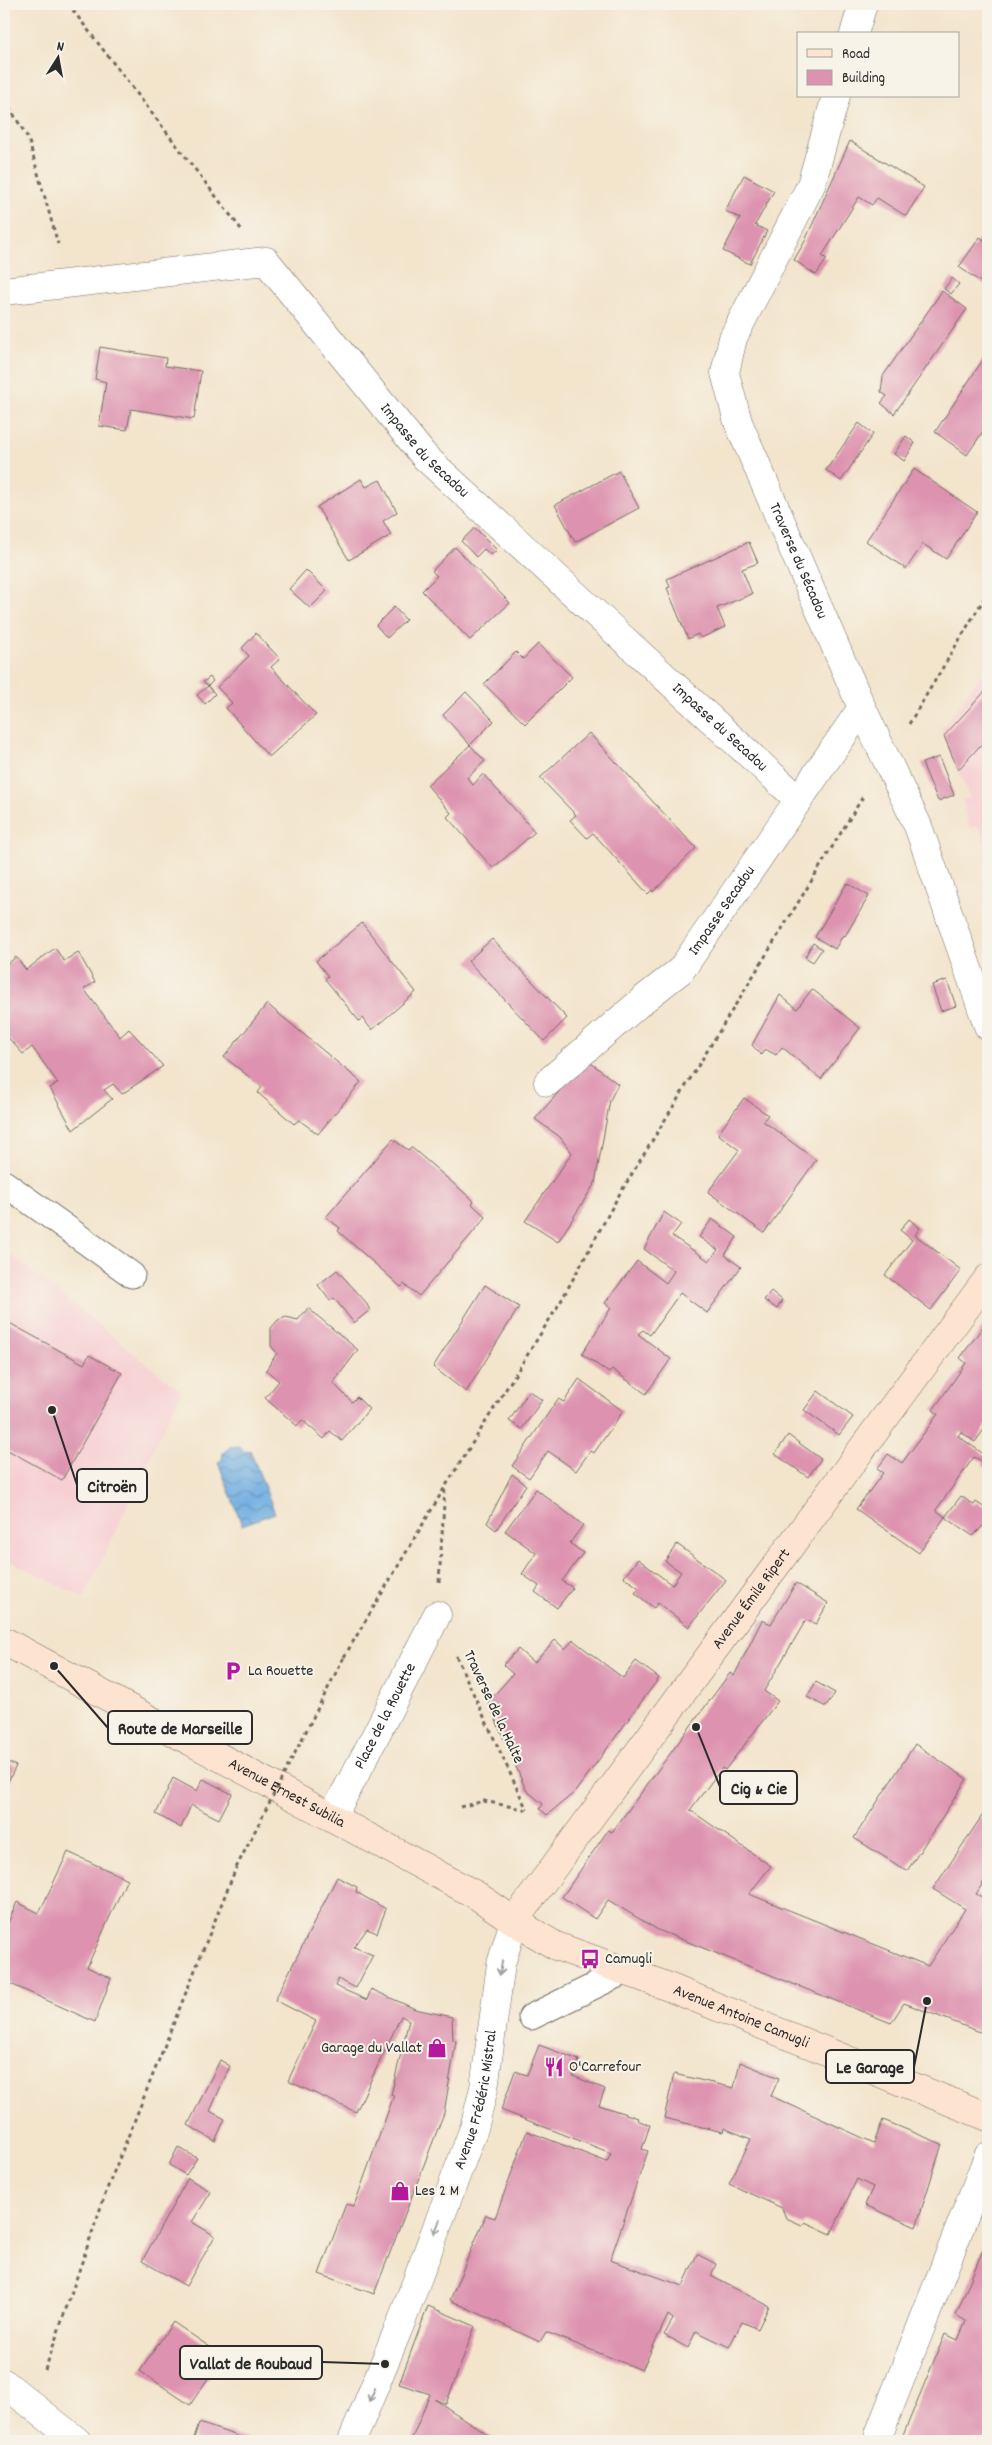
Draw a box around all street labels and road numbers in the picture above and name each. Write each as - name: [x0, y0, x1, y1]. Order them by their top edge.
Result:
- street label: Impasse du Secadou: [374, 398, 474, 504]
- street label: Traverse du Sécadou: [763, 499, 834, 623]
- street label: Impasse du Secadou: [667, 677, 773, 777]
- street label: Impasse Secadou: [683, 861, 761, 960]
- street label: Avenue Émile Ripert: [706, 1544, 796, 1654]
- street label: Traverse de la Halte: [457, 1647, 529, 1767]
- street label: Place de la Rouette: [348, 1659, 422, 1774]
- street label: Avenue Ernest Subilia: [224, 1752, 350, 1834]
- street label: Avenue Antoine Camugli: [670, 1979, 813, 2055]
- street label: Avenue Frédéric Mistral: [448, 2028, 503, 2173]

